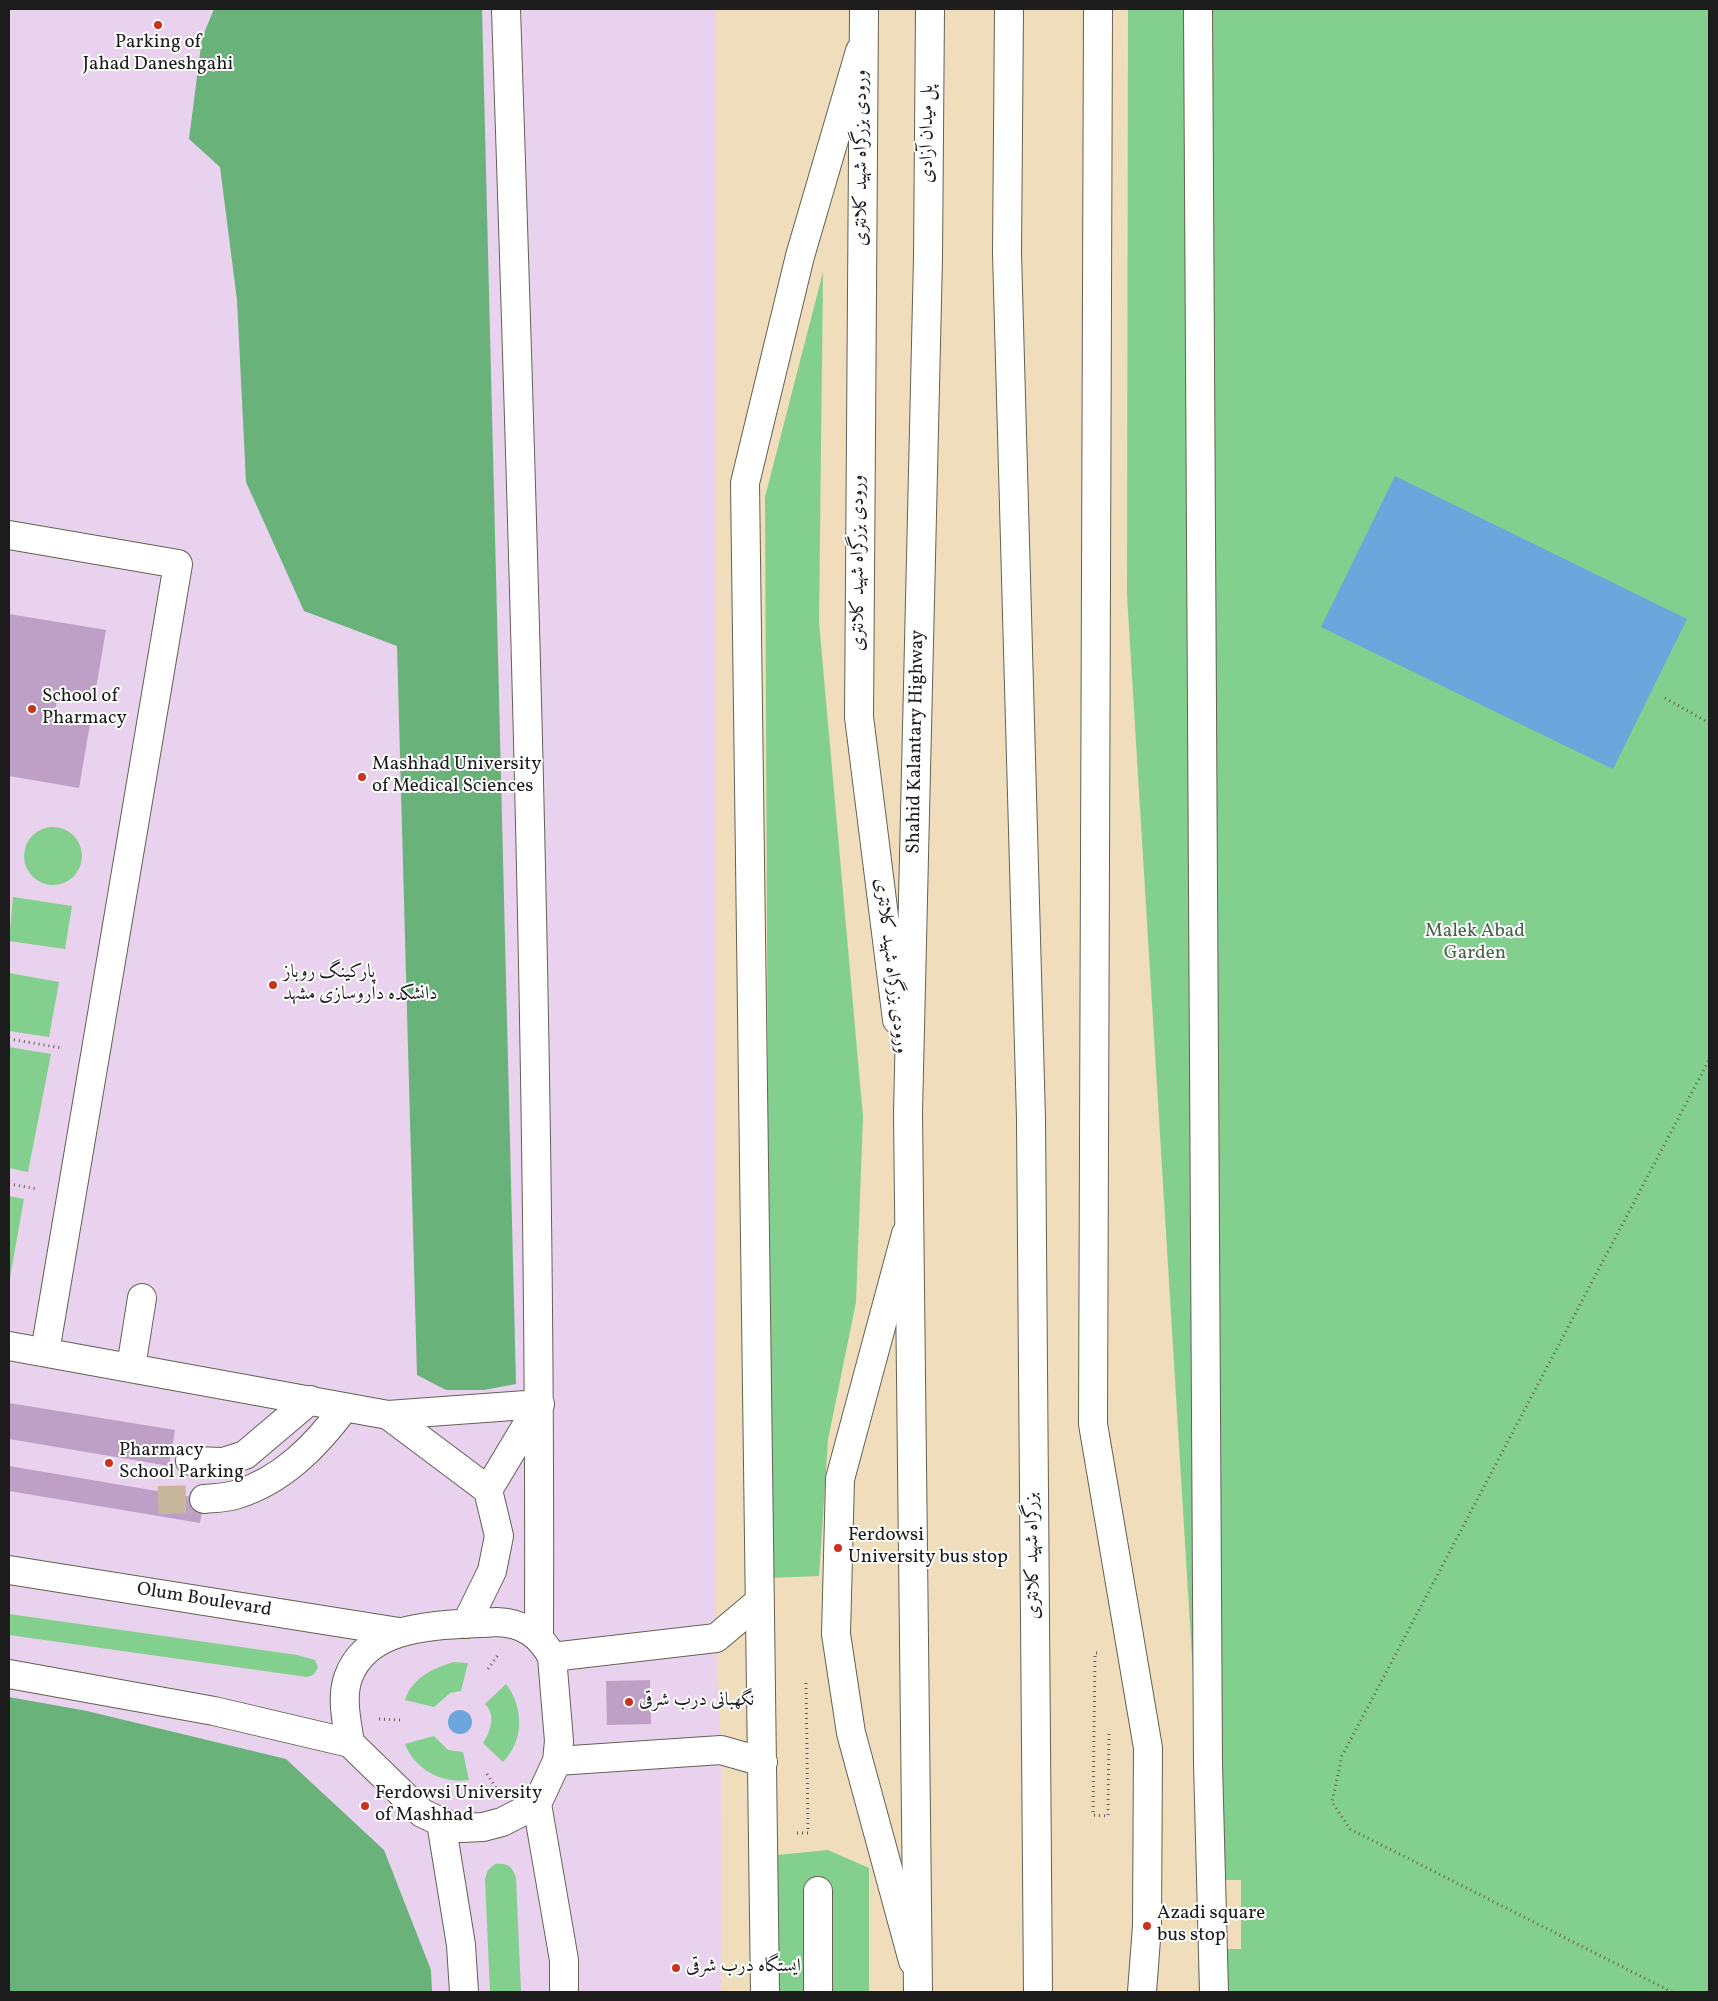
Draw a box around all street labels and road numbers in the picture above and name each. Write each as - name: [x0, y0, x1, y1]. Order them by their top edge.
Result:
- street label: ورودی بزرگراه شهید کلانتری: [852, 70, 874, 246]
- street label: پل میدان آزادی: [918, 85, 940, 183]
- street label: ورودی بزرگراه شهید کلانتری: [849, 475, 871, 651]
- street label: Shahid Kalantary Highway: [904, 630, 930, 854]
- street label: ورودی بزرگراه شهید کلانتری: [868, 877, 912, 1055]
- street label: بزرگراه شهید کلانتری: [1021, 1492, 1047, 1620]
- street label: Olum Boulevard: [135, 1579, 273, 1623]

